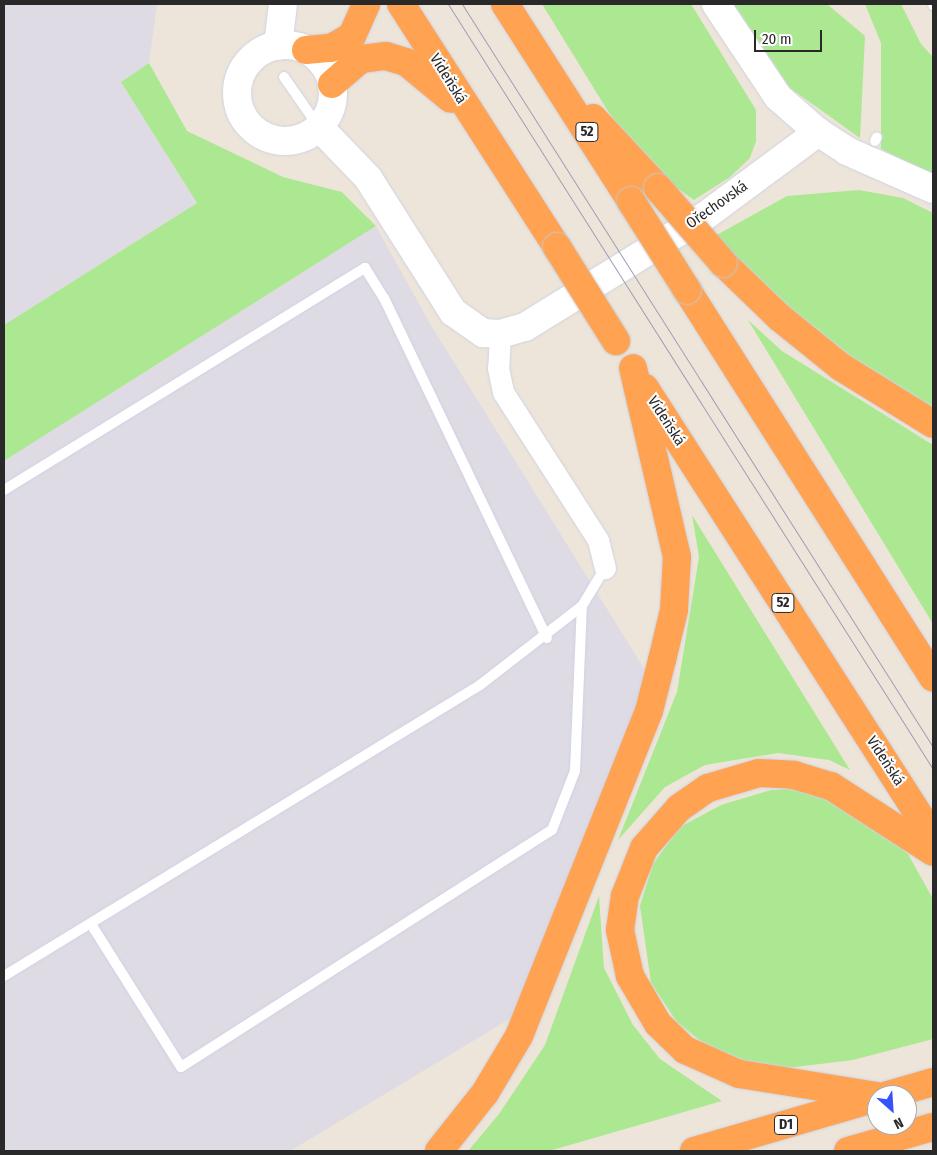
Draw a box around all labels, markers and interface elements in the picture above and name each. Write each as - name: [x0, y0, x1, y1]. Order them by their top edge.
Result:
- scale bar: [757, 20, 824, 52]
- text: 20 m: [762, 30, 792, 48]
- street label: Vídeňská: [426, 51, 470, 107]
- road number: 52: [574, 120, 600, 144]
- street label: Ořechovská: [683, 177, 751, 233]
- street label: Vídeňská: [643, 393, 689, 449]
- road number: 52: [770, 592, 796, 614]
- street label: Vídeňská: [862, 733, 908, 789]
- north arrow: [867, 1085, 917, 1135]
- road number: D1: [774, 1114, 798, 1136]
- text: N: [891, 1114, 906, 1133]

